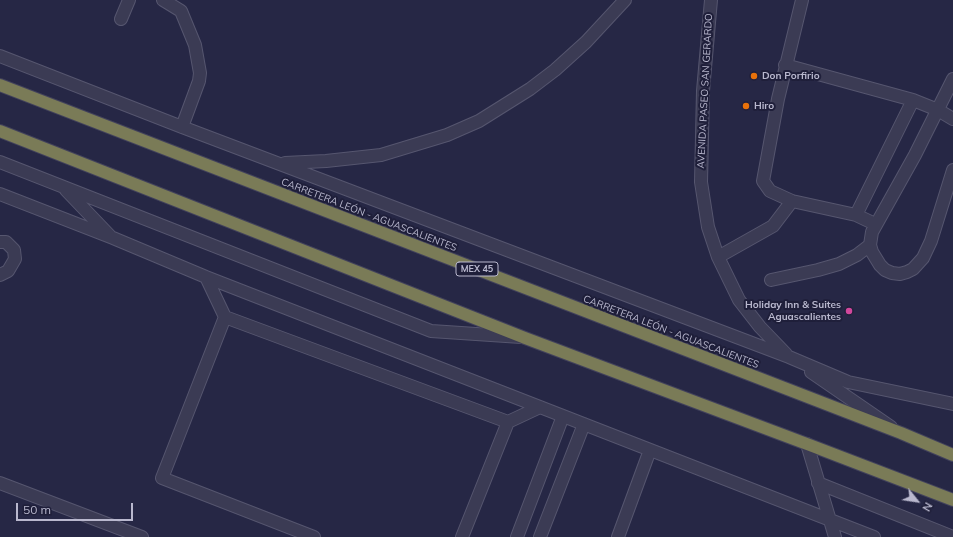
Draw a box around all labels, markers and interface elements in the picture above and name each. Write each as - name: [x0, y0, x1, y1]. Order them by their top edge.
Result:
- street label: AVENIDA PASEO SAN GERARDO: [695, 13, 715, 169]
- place label: Don Porfirio: [762, 70, 820, 82]
- marker: Don Porfirio: [749, 71, 759, 81]
- place label: Hiro: [754, 100, 774, 112]
- marker: Hiro: [741, 101, 751, 111]
- street label: CARRETERA LEÓN - AGUASCALIENTES: [280, 176, 458, 254]
- road number: MEX 45: [456, 262, 498, 276]
- street label: CARRETERA LEÓN - AGUASCALIENTES: [582, 293, 760, 371]
- place label: Holiday Inn & Suites Aguascalientes: [745, 299, 841, 322]
- marker: Holiday Inn & Suites Aguascalientes: [844, 306, 854, 316]
- north arrow: [897, 481, 937, 521]
- scale bar: [18, 495, 135, 521]
- text: N: [919, 500, 936, 514]
- text: 50 m: [23, 502, 51, 517]

